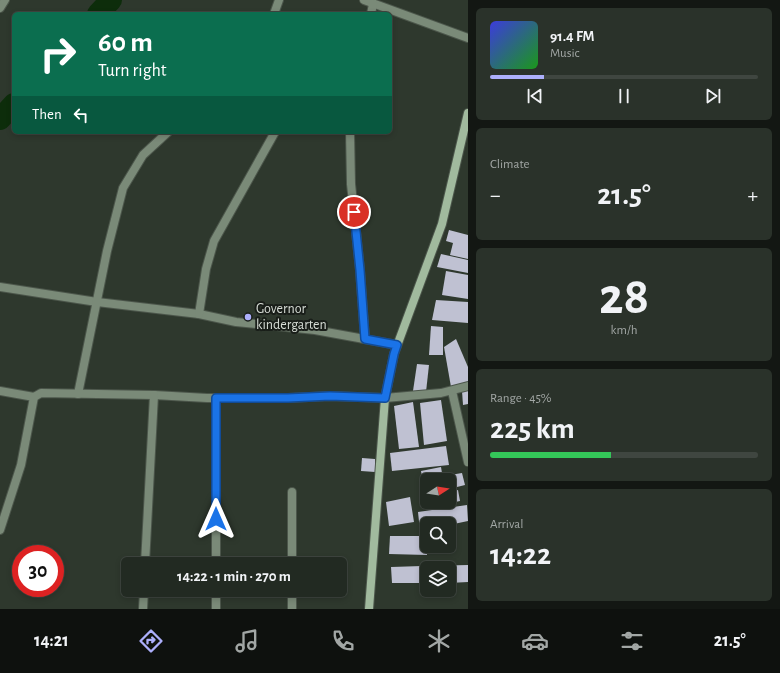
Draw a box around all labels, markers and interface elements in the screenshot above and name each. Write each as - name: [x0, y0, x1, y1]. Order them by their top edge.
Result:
- icon: right: [32, 28, 84, 80]
- text: 60 m: [98, 29, 153, 57]
- text: 91.4 FM: [550, 29, 595, 44]
- text: Music: [550, 47, 580, 60]
- text: Turn right: [98, 62, 167, 80]
- icon: previous: [524, 85, 546, 107]
- icon: pause: [613, 85, 635, 107]
- icon: next: [702, 85, 724, 107]
- icon: left: [70, 104, 92, 126]
- text: Then: [32, 107, 62, 122]
- text: Climate: [490, 158, 529, 171]
- text: 21.5°: [597, 180, 651, 210]
- text: −: [490, 184, 501, 206]
- text: +: [747, 184, 758, 206]
- pin: [337, 195, 371, 229]
- icon: arrive: [343, 201, 365, 223]
- text: 28: [599, 271, 649, 323]
- place label: Governor kindergarten: [256, 302, 327, 332]
- marker: Governor kindergarten: [243, 312, 253, 322]
- text: km/h: [611, 324, 637, 337]
- text: Range · 45%: [490, 392, 552, 405]
- text: 225 km: [490, 414, 575, 444]
- north arrow: [420, 473, 456, 509]
- map controls: [420, 473, 456, 597]
- position arrow: [195, 498, 237, 540]
- button: search: [420, 517, 456, 553]
- text: Arrival: [490, 518, 523, 531]
- text: 14:22: [490, 540, 551, 570]
- speed limit sign: 30: [12, 545, 64, 597]
- button: layers: [420, 561, 456, 597]
- text: 14:22 · 1 min · 270 m: [177, 569, 291, 584]
- icon: directions: [137, 627, 165, 655]
- icon: music: [233, 627, 261, 655]
- icon: phone: [329, 627, 357, 655]
- icon: climate: [425, 627, 453, 655]
- icon: car: [521, 627, 549, 655]
- icon: filters: [618, 627, 646, 655]
- text: 14:21: [34, 632, 69, 650]
- text: 21.5°: [714, 632, 746, 650]

